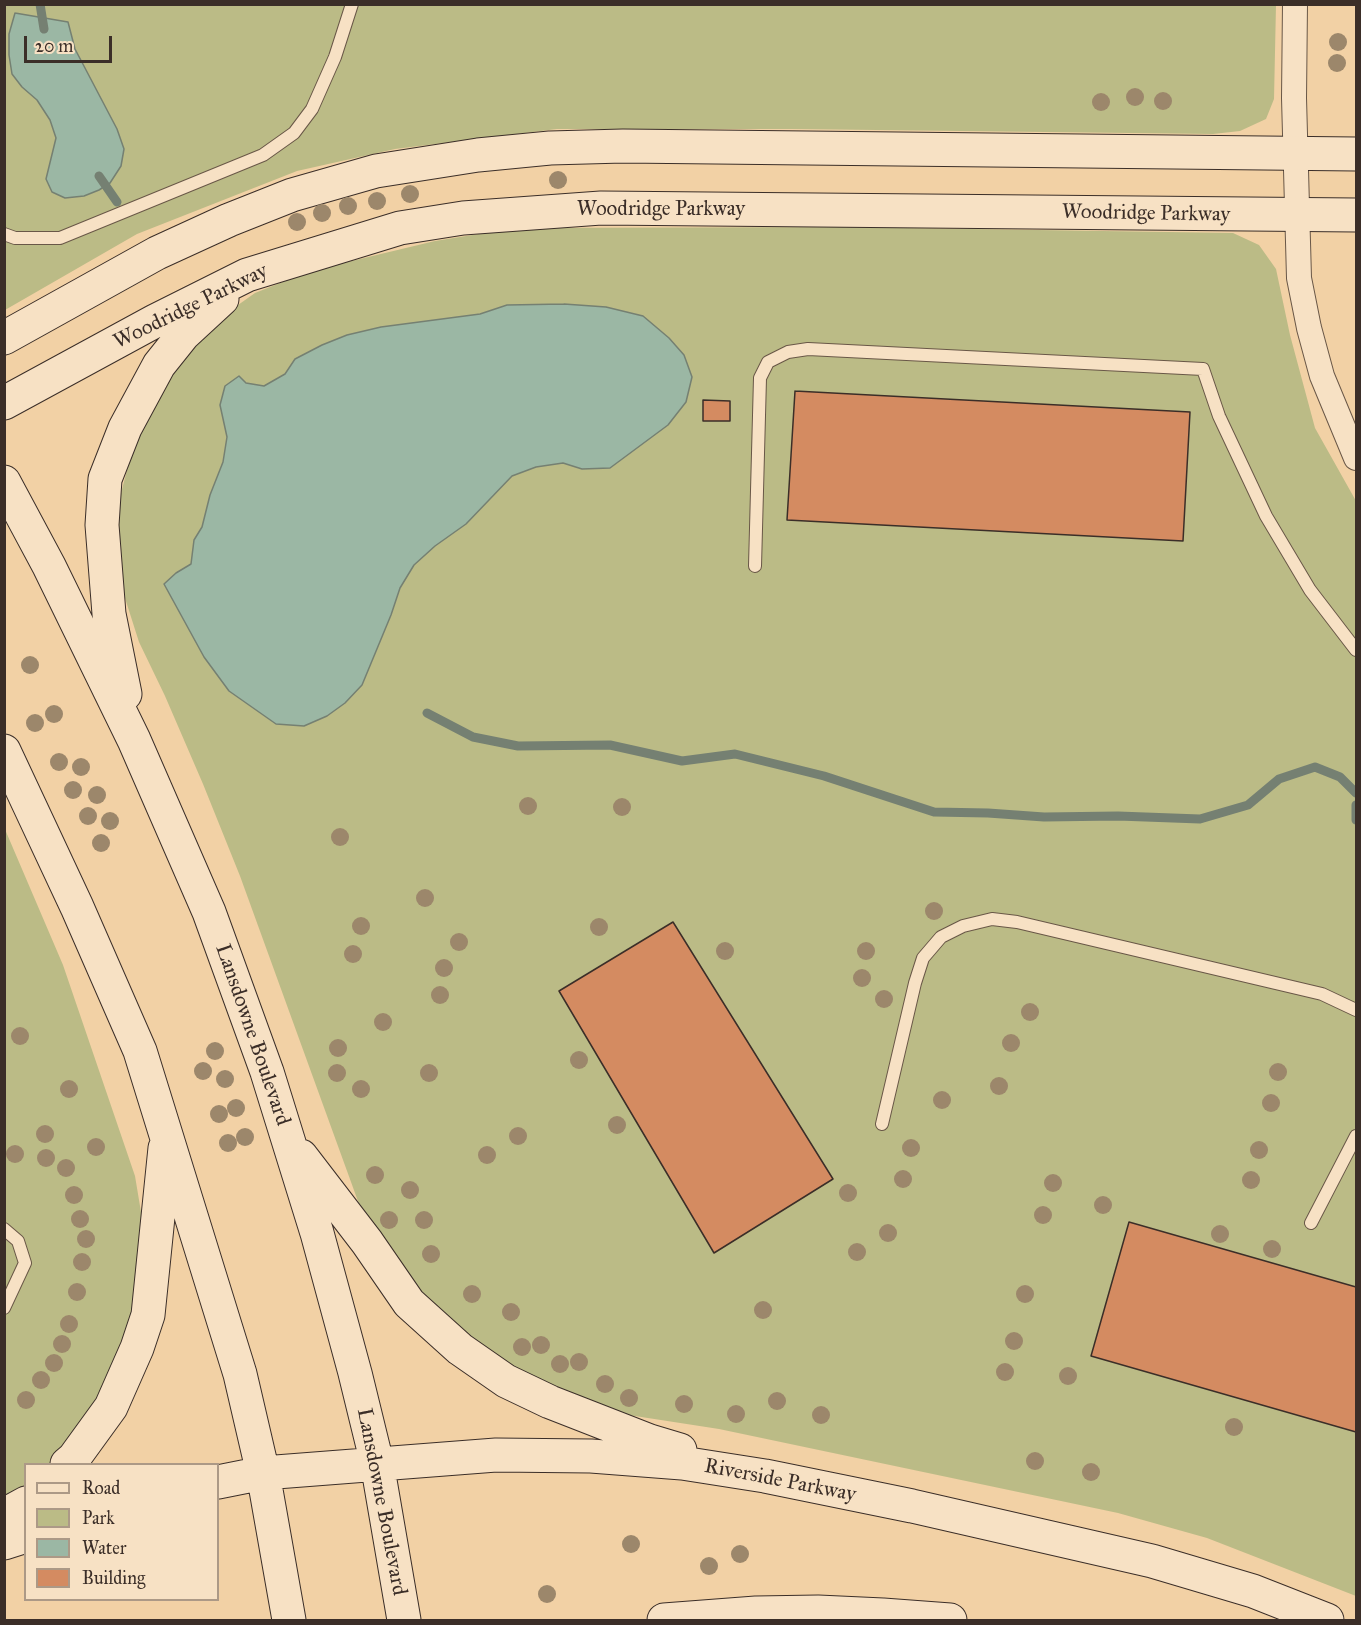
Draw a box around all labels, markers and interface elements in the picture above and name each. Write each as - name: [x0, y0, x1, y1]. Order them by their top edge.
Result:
- scale bar: [27, 24, 116, 62]
- text: 20 m: [35, 35, 73, 57]
- street label: Woodridge Parkway: [577, 197, 745, 223]
- street label: Woodridge Parkway: [1062, 200, 1230, 228]
- street label: Woodridge Parkway: [110, 259, 272, 355]
- street label: Lansdowne Boulevard: [209, 941, 295, 1129]
- street label: Lansdowne Boulevard: [350, 1406, 412, 1598]
- street label: Riverside Parkway: [702, 1454, 858, 1508]
- legend: [24, 1463, 219, 1601]
- text: Road: [82, 1477, 120, 1499]
- text: Park: [82, 1507, 115, 1529]
- text: Water: [82, 1537, 126, 1559]
- text: Building: [82, 1567, 145, 1589]

